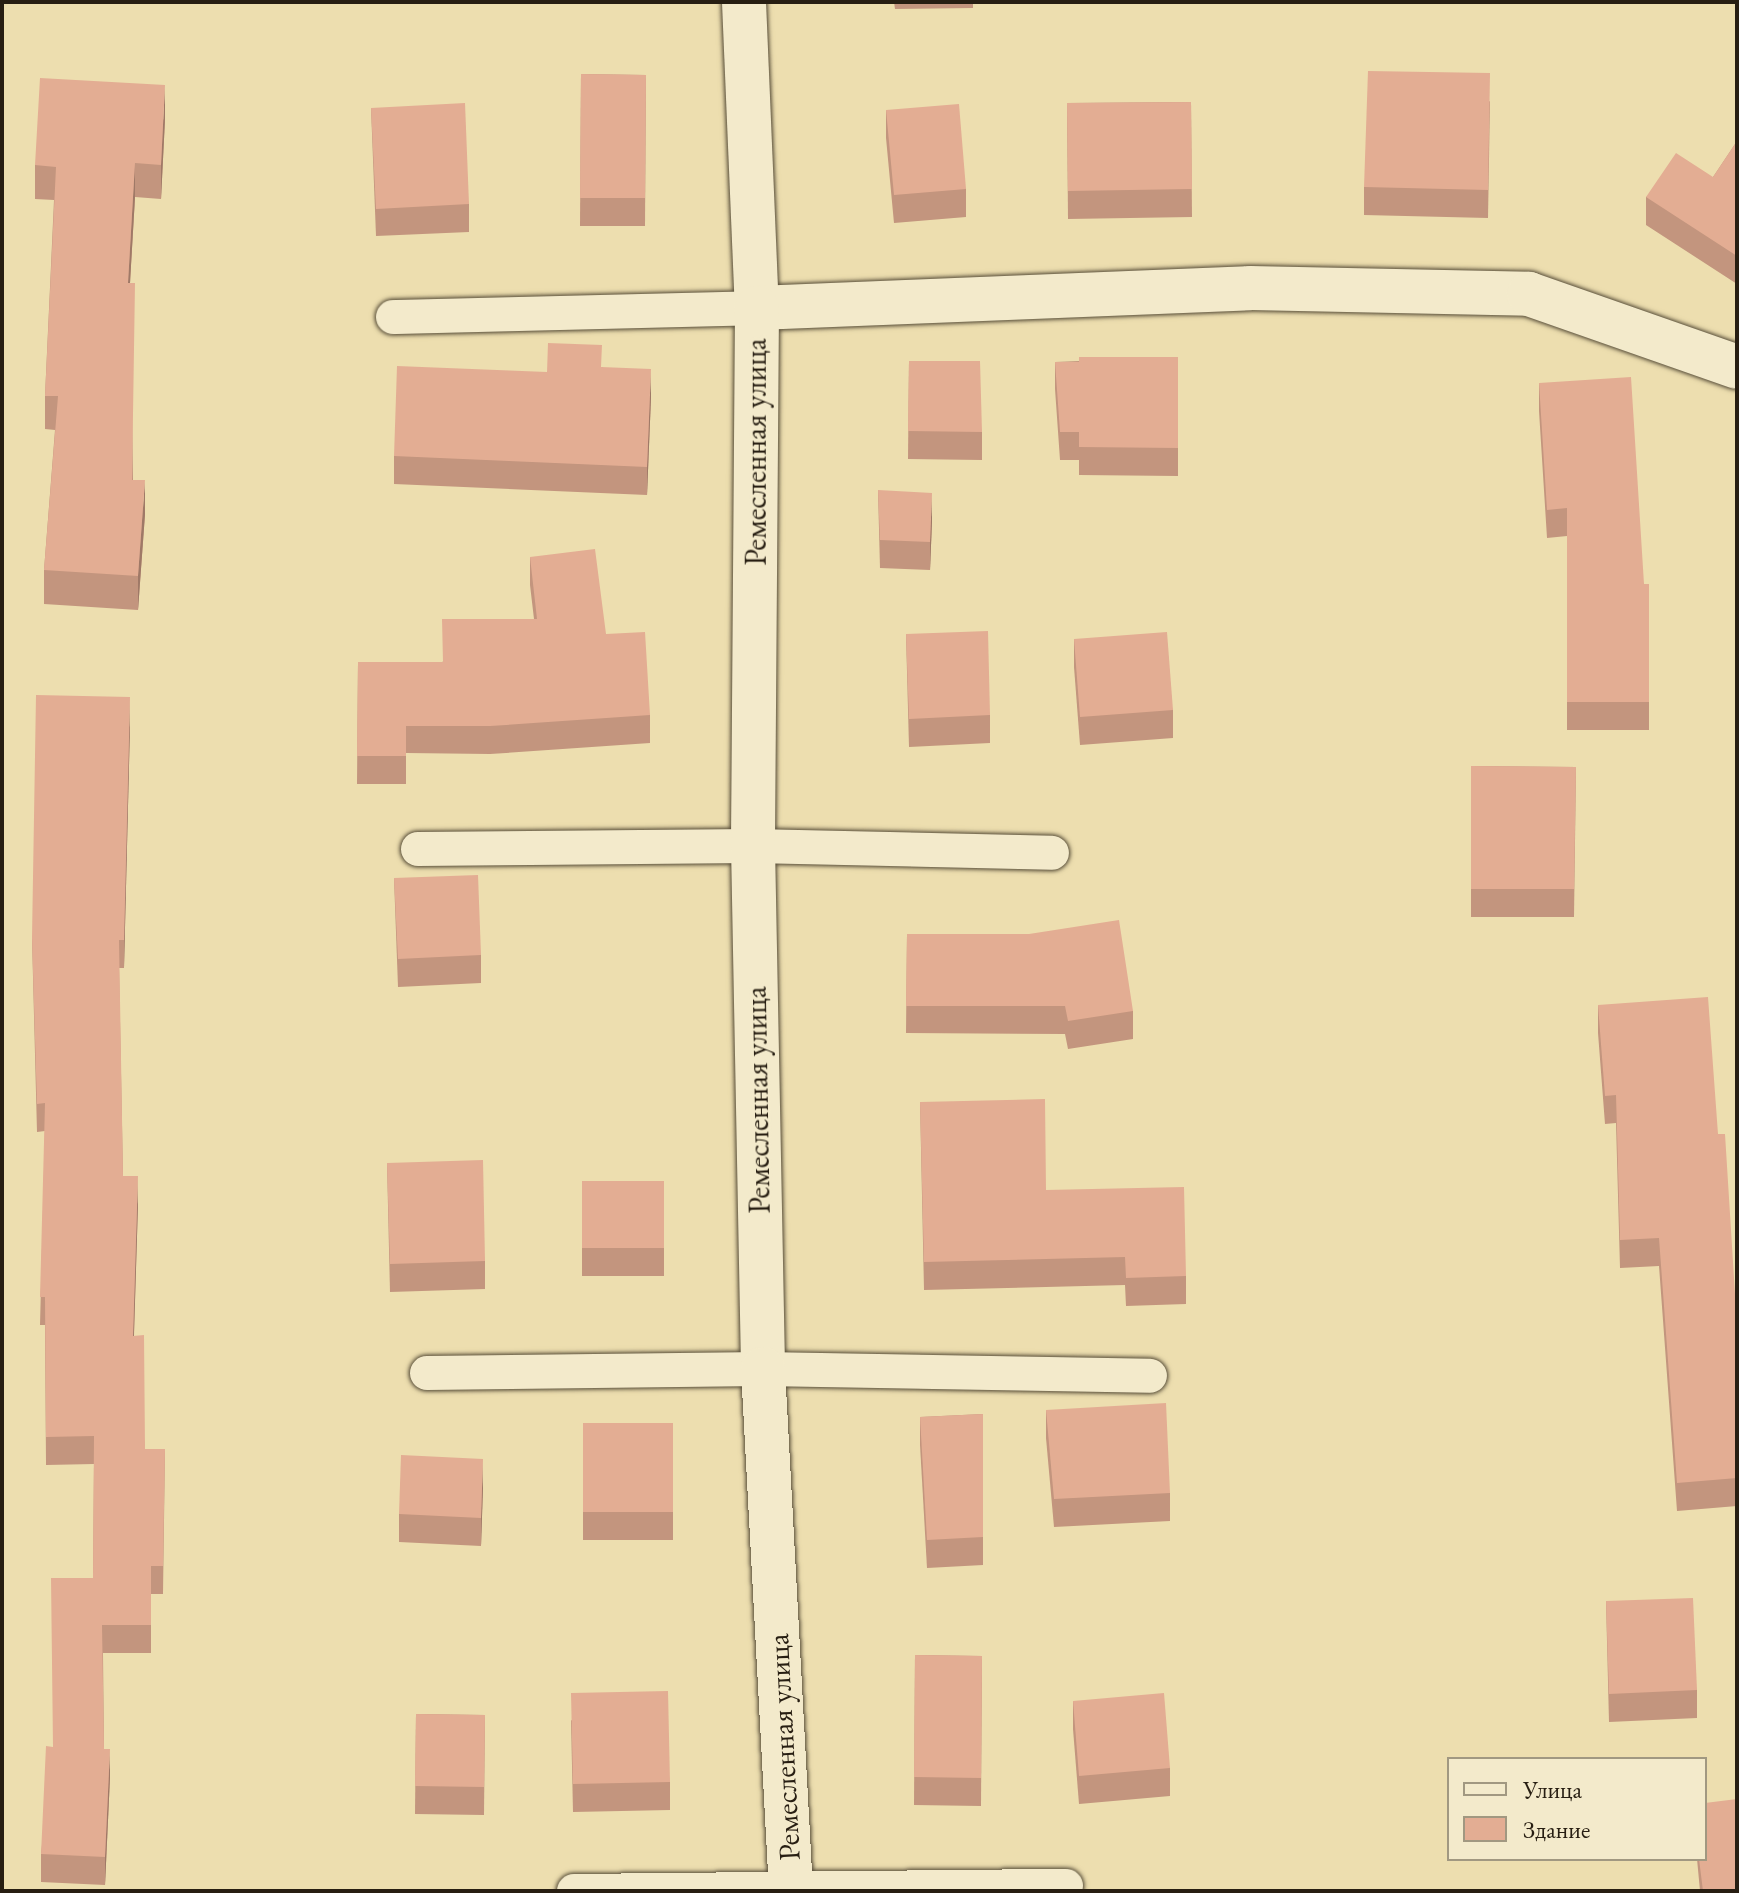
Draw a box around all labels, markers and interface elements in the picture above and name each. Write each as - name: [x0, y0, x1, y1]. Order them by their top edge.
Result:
- street label: Ремесленная улица: [738, 338, 774, 566]
- street label: Ремесленная улица: [738, 986, 778, 1214]
- street label: Ремесленная улица: [760, 1633, 808, 1861]
- legend: [1447, 1757, 1707, 1861]
- text: Улица: [1523, 1774, 1582, 1805]
- text: Здание: [1523, 1814, 1590, 1845]

